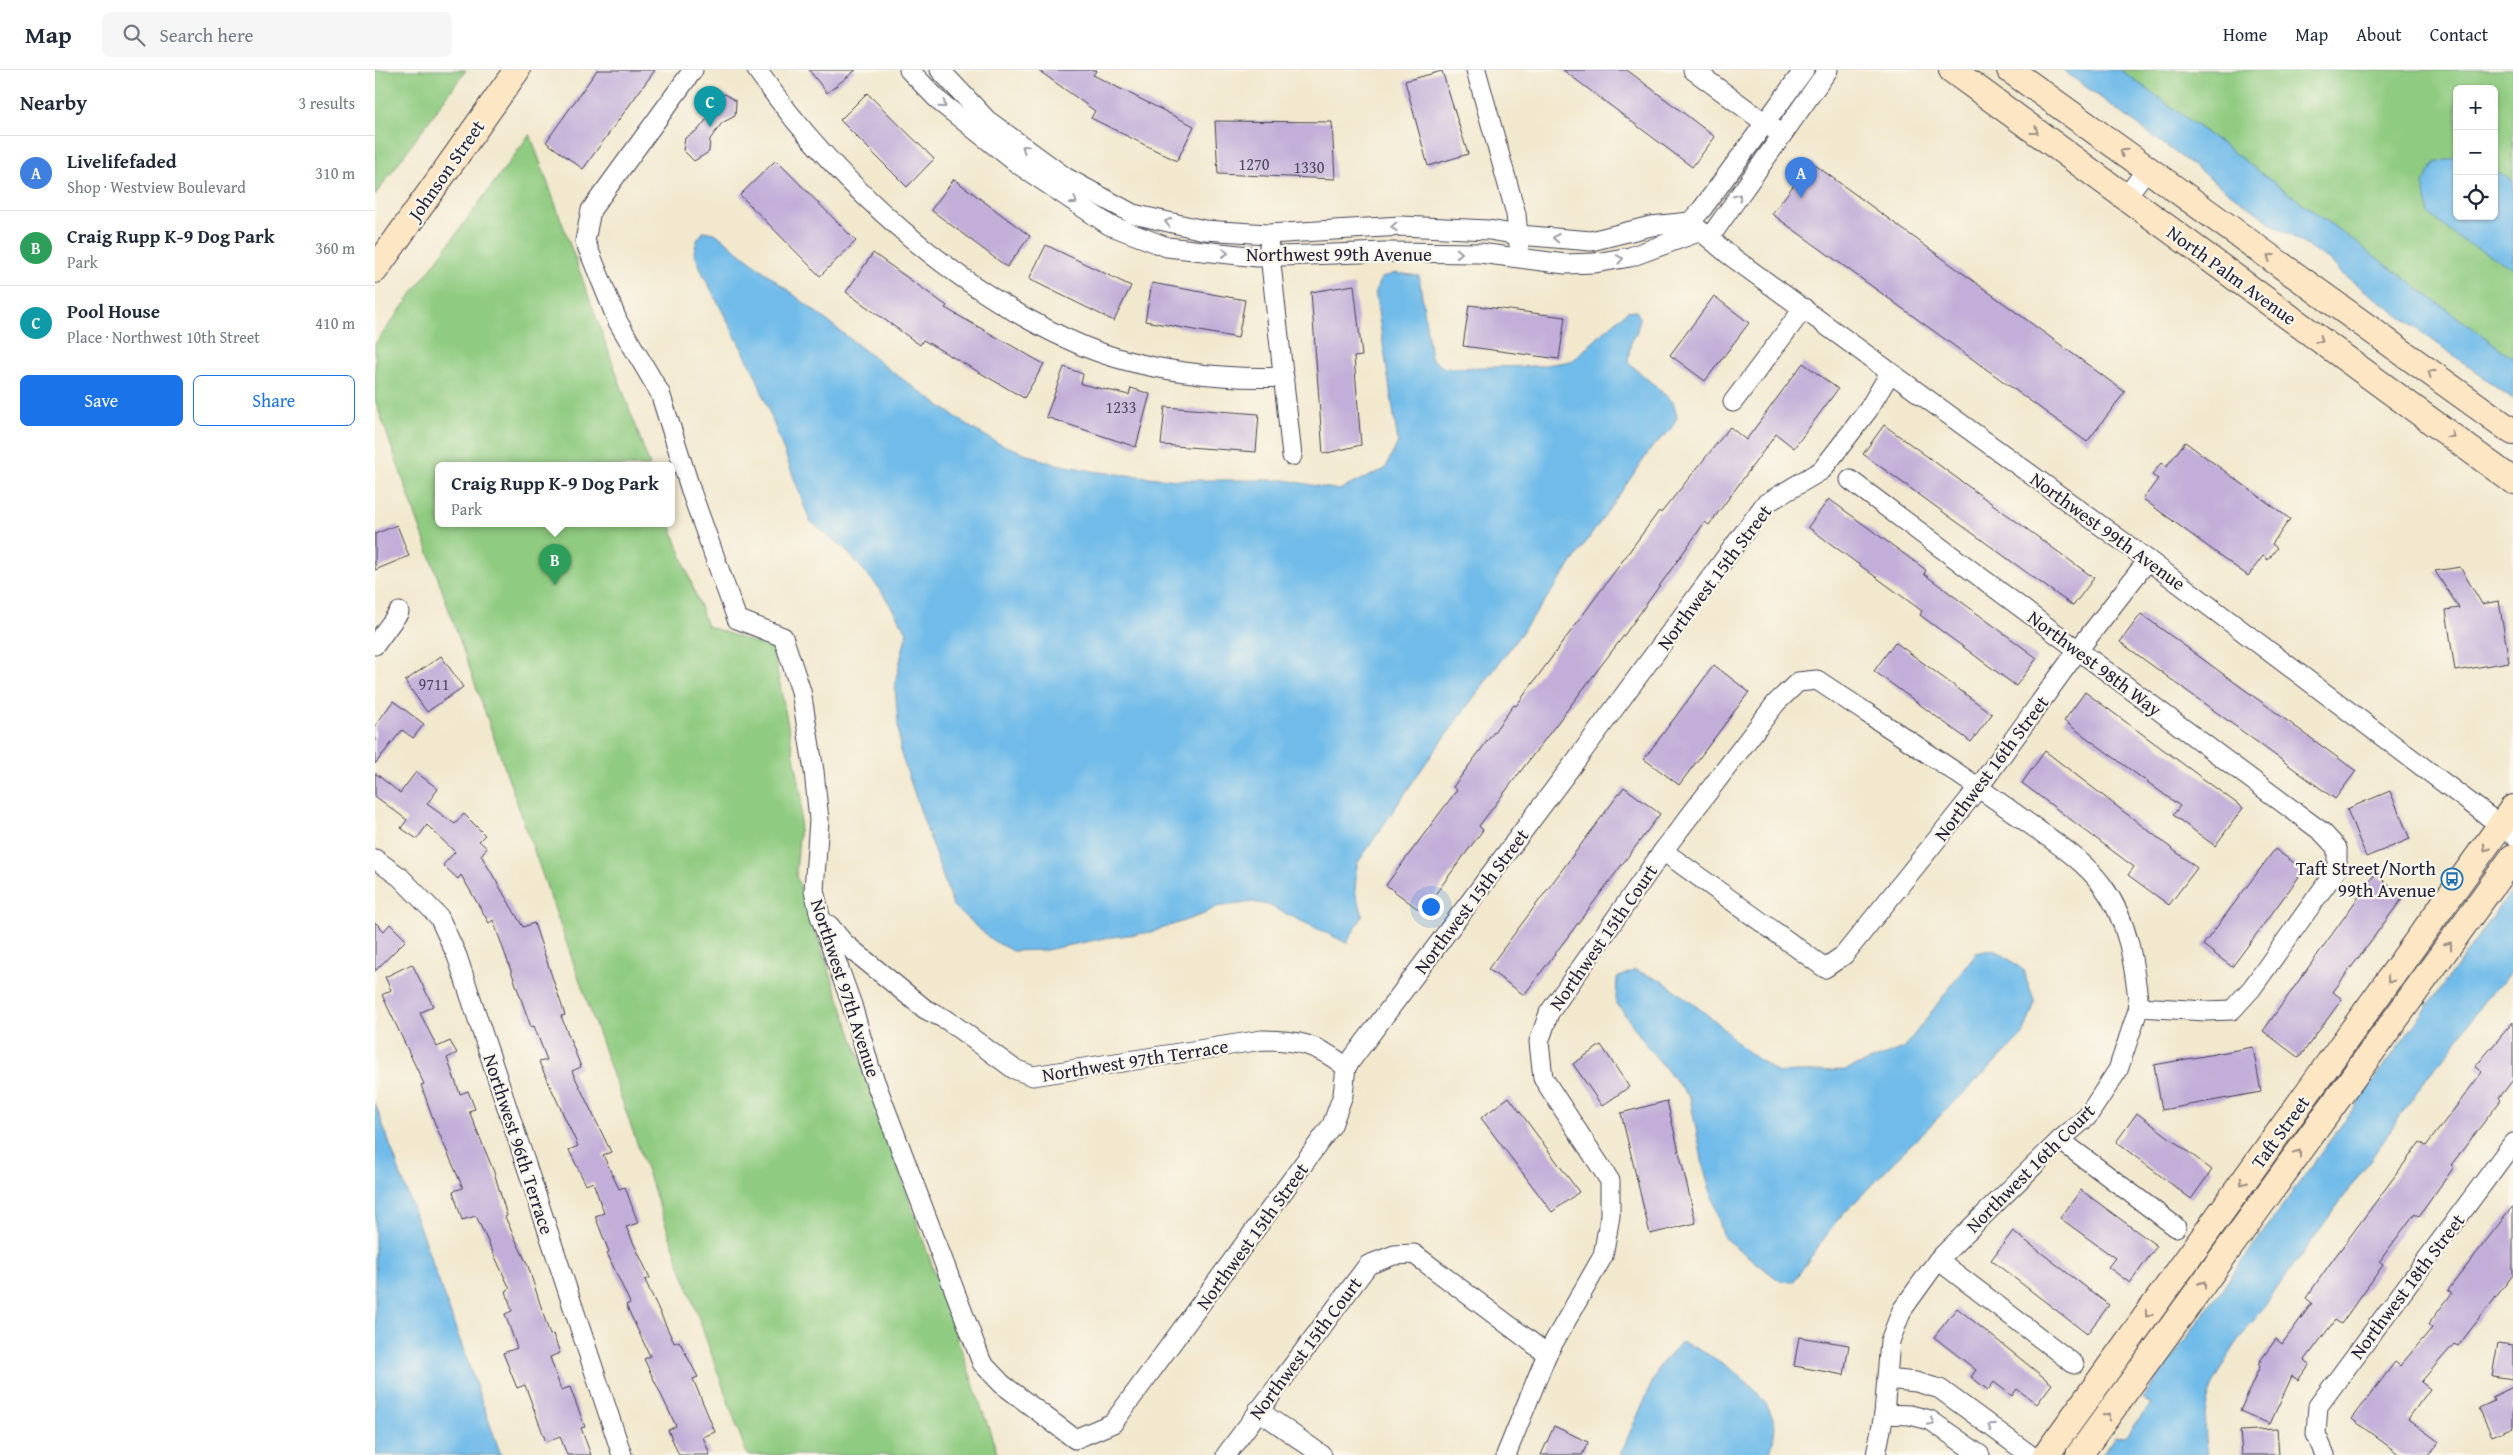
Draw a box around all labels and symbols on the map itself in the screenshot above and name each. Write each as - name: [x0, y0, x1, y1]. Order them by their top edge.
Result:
- pin: C: [694, 86, 726, 127]
- one-way arrow: [938, 99, 947, 108]
- street label: Johnson Street: [400, 114, 491, 228]
- one-way arrow: [2029, 125, 2038, 133]
- one-way arrow: [1022, 145, 1031, 153]
- one-way arrow: [2120, 149, 2129, 158]
- house number: 1270: [1239, 152, 1270, 176]
- house number: 1330: [1294, 155, 1325, 179]
- pin: A: [1785, 157, 1817, 198]
- one-way arrow: [1732, 193, 1741, 203]
- one-way arrow: [1069, 195, 1078, 205]
- one-way arrow: [1163, 217, 1172, 228]
- street label: North Palm Avenue: [2161, 218, 2303, 332]
- one-way arrow: [1390, 221, 1398, 232]
- one-way arrow: [1552, 233, 1560, 244]
- street label: Northwest 99th Avenue: [1246, 240, 1432, 268]
- one-way arrow: [1221, 247, 1229, 258]
- one-way arrow: [1455, 248, 1463, 258]
- one-way arrow: [1616, 254, 1624, 264]
- one-way arrow: [2267, 255, 2276, 263]
- one-way arrow: [2314, 334, 2323, 342]
- one-way arrow: [2427, 370, 2437, 379]
- house number: 1233: [1106, 395, 1136, 419]
- one-way arrow: [2445, 430, 2454, 438]
- street label: Northwest 99th Avenue: [2025, 465, 2192, 597]
- street label: Northwest 15th Street: [1650, 498, 1778, 656]
- pin: B: [539, 544, 571, 585]
- street label: Northwest 98th Way: [2022, 603, 2168, 723]
- house number: 9711: [419, 672, 449, 696]
- street label: Northwest 16th Street: [1927, 689, 2055, 847]
- street label: Northwest 15th Street: [1407, 822, 1535, 980]
- one-way arrow: [2483, 842, 2491, 851]
- place label: Taft Street/North 99th Avenue: [2296, 854, 2436, 904]
- street label: Northwest 15th Court: [1542, 858, 1664, 1016]
- bus stop icon: Taft Street/North 99th Avenue: [2440, 867, 2464, 891]
- your location: [1418, 894, 1444, 920]
- street label: Northwest 97th Avenue: [804, 895, 888, 1081]
- one-way arrow: [2443, 941, 2452, 951]
- one-way arrow: [2387, 974, 2396, 983]
- street label: Northwest 97th Terrace: [1040, 1031, 1230, 1089]
- street label: Northwest 96th Terrace: [477, 1050, 561, 1238]
- street label: Taft Street: [2244, 1090, 2316, 1174]
- street label: Northwest 16th Court: [1959, 1097, 2101, 1239]
- one-way arrow: [2292, 1149, 2301, 1158]
- street label: Northwest 15th Street: [1189, 1156, 1315, 1315]
- one-way arrow: [2241, 1176, 2249, 1185]
- street label: Northwest 18th Street: [2343, 1207, 2471, 1365]
- street label: Northwest 15th Court: [1242, 1270, 1368, 1425]
- one-way arrow: [2197, 1281, 2205, 1290]
- one-way arrow: [2145, 1308, 2154, 1318]
- one-way arrow: [2101, 1412, 2110, 1421]
- one-way arrow: [1926, 1416, 1935, 1426]
- one-way arrow: [1987, 1423, 1997, 1432]

